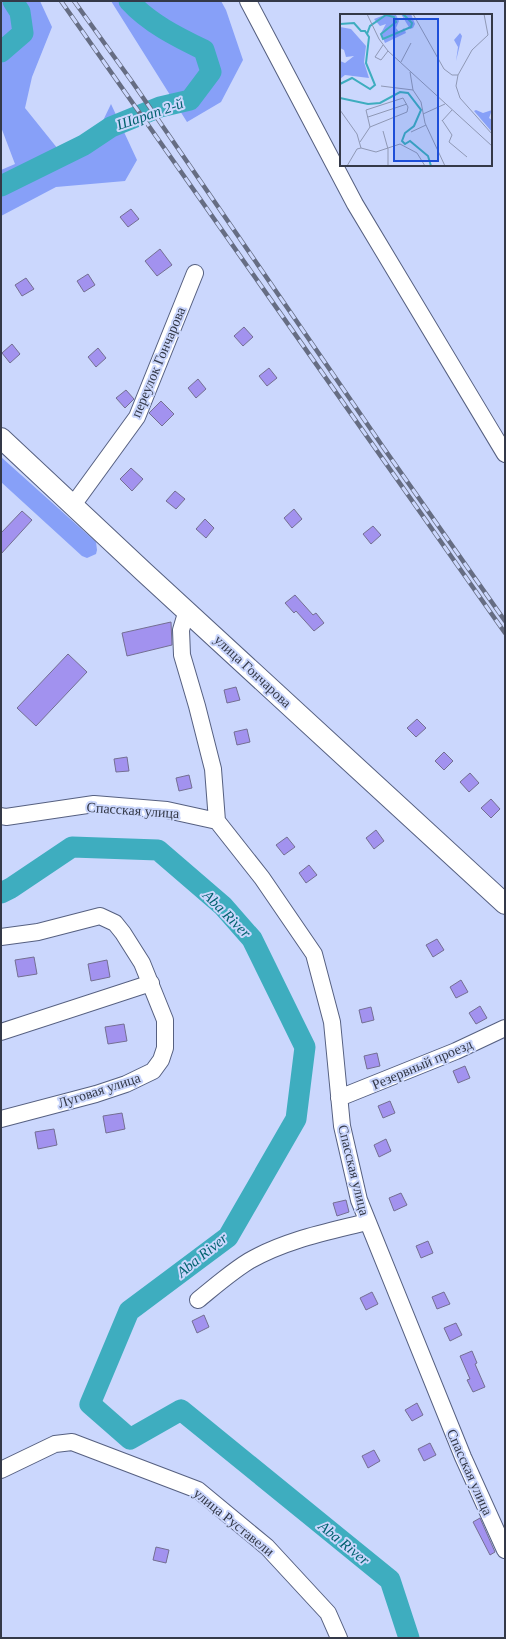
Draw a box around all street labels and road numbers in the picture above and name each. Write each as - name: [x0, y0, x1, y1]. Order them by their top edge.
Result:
- street label: переулок Гончарова: [128, 304, 189, 420]
- street label: улица Гончарова: [211, 632, 295, 711]
- street label: Спасская улица: [86, 800, 181, 821]
- street label: Резервный проезд: [370, 1037, 475, 1092]
- street label: Луговая улица: [56, 1070, 143, 1111]
- street label: Спасская улица: [335, 1123, 372, 1218]
- street label: Спасская улица: [444, 1427, 496, 1518]
- street label: улица Руставели: [191, 1485, 277, 1560]

